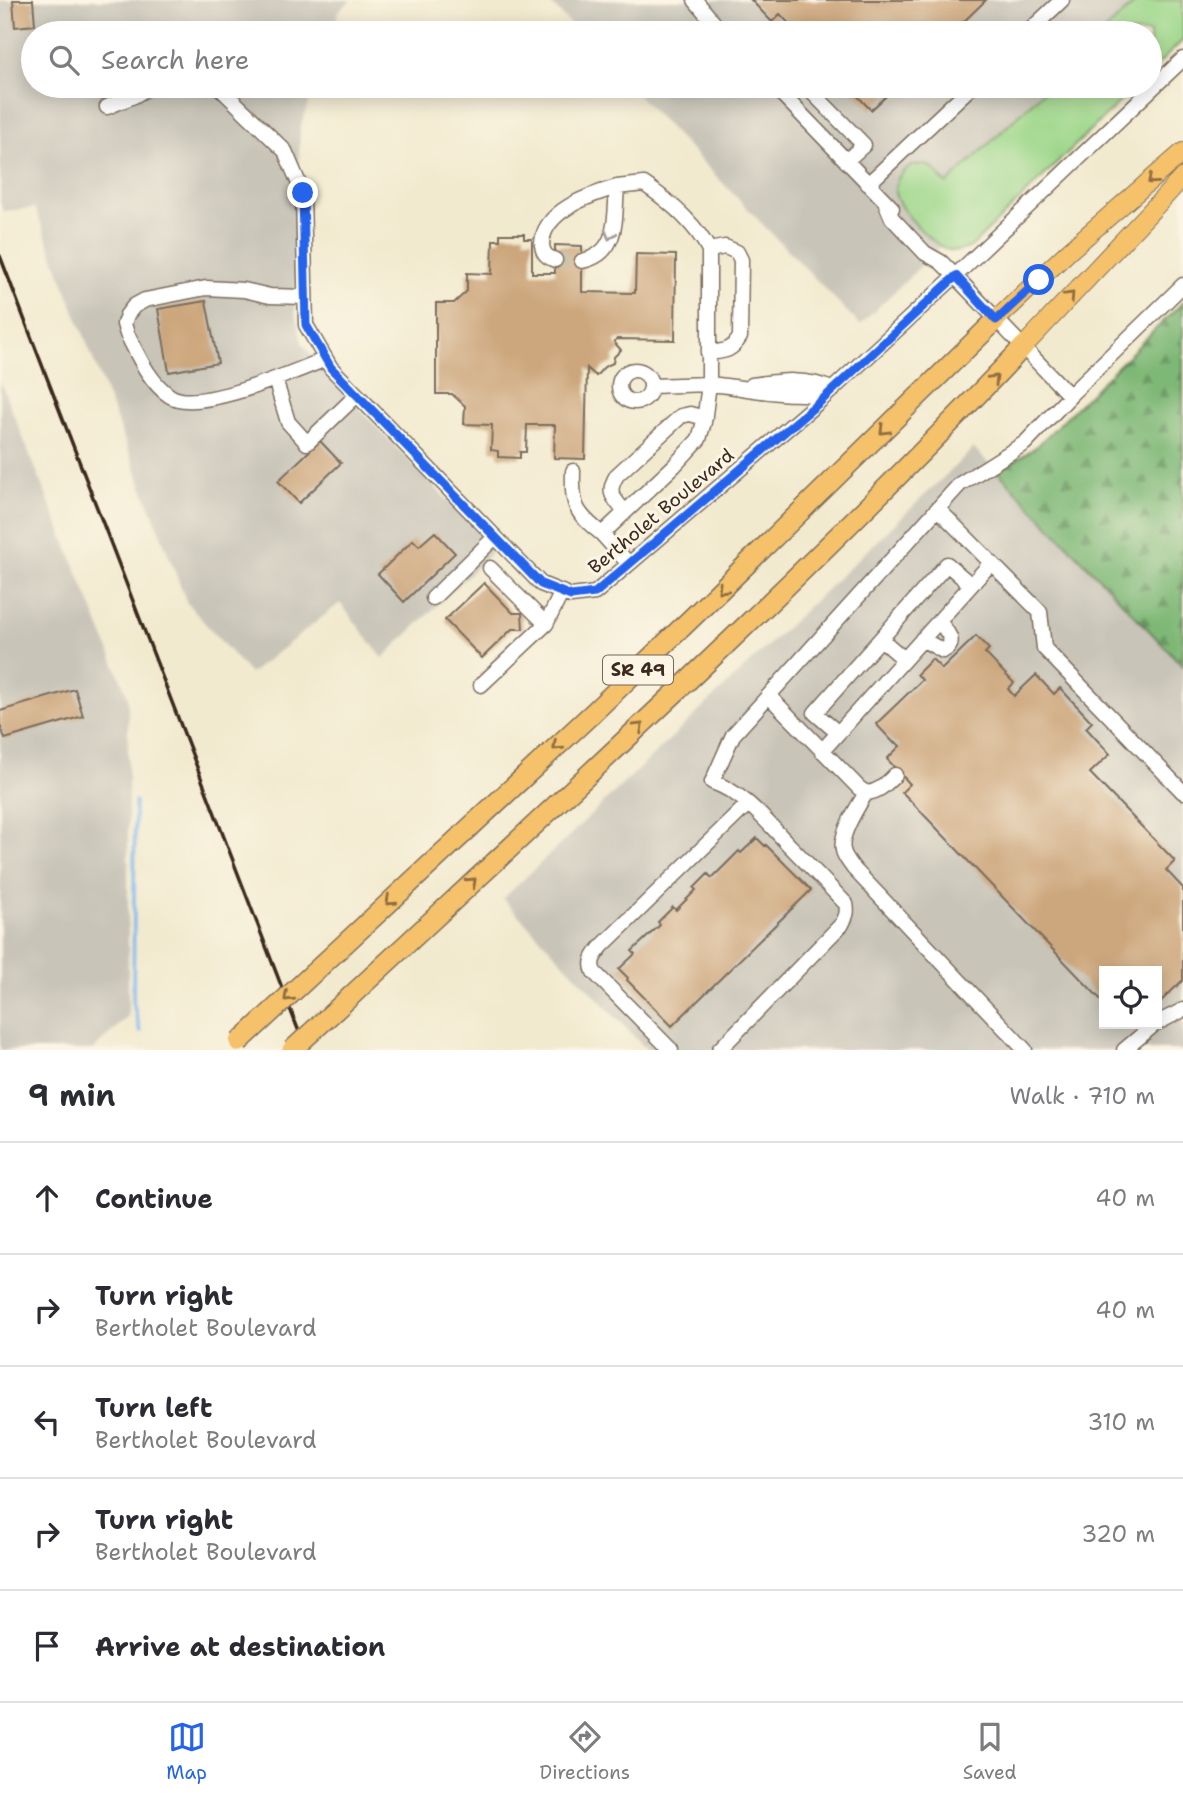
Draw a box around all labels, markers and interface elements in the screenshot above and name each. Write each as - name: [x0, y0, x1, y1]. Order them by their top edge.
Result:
- search box: [21, 21, 1162, 98]
- icon: search: [45, 41, 83, 79]
- text: Search here: [101, 42, 250, 77]
- one-way arrow: [1147, 172, 1160, 184]
- route end: [287, 177, 318, 208]
- one-way arrow: [604, 229, 619, 241]
- route start: [1023, 264, 1054, 295]
- one-way arrow: [1062, 291, 1075, 304]
- one-way arrow: [985, 374, 998, 387]
- one-way arrow: [880, 422, 893, 435]
- street label: Bertholet Boulevard: [583, 443, 739, 579]
- one-way arrow: [717, 581, 730, 594]
- road number: SR 49: [603, 656, 673, 684]
- one-way arrow: [630, 722, 643, 735]
- one-way arrow: [552, 738, 565, 751]
- one-way arrow: [464, 878, 477, 890]
- one-way arrow: [386, 893, 399, 906]
- map controls: [1099, 966, 1162, 1029]
- button: locate: [1099, 966, 1162, 1029]
- one-way arrow: [283, 989, 296, 1001]
- text: 9 min: [28, 1075, 115, 1116]
- text: Walk · 710 m: [1010, 1081, 1155, 1111]
- icon: ahead: [28, 1179, 66, 1217]
- text: Continue: [95, 1181, 213, 1216]
- text: 40 m: [1095, 1183, 1155, 1213]
- text: Turn right: [95, 1278, 233, 1313]
- icon: right: [28, 1291, 66, 1329]
- text: 40 m: [1095, 1295, 1155, 1325]
- text: Bertholet Boulevard: [95, 1313, 317, 1343]
- text: Turn left: [95, 1390, 212, 1425]
- icon: left: [28, 1403, 66, 1441]
- text: 310 m: [1087, 1407, 1155, 1437]
- text: Bertholet Boulevard: [95, 1425, 317, 1455]
- text: Turn right: [95, 1502, 233, 1537]
- icon: right: [28, 1515, 66, 1553]
- text: 320 m: [1081, 1519, 1155, 1549]
- text: Bertholet Boulevard: [95, 1537, 317, 1567]
- icon: arrive: [28, 1627, 66, 1665]
- text: Arrive at destination: [95, 1629, 385, 1664]
- tab: Map: [166, 1718, 207, 1785]
- tab: Directions: [540, 1718, 630, 1785]
- tab: Saved: [963, 1718, 1017, 1785]

